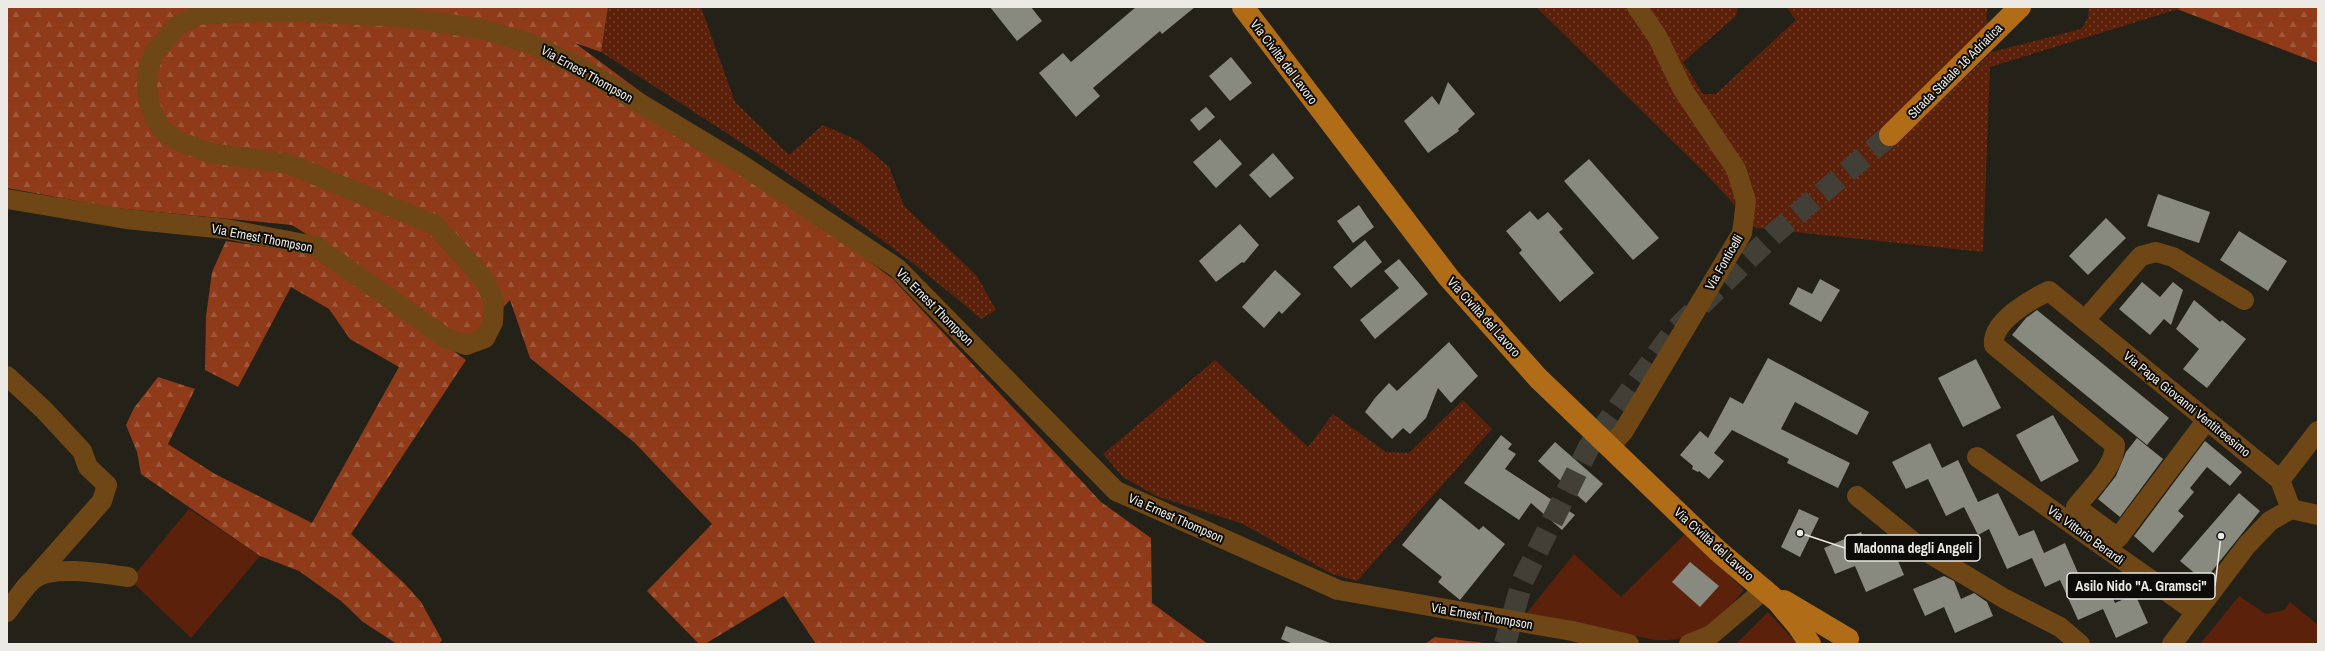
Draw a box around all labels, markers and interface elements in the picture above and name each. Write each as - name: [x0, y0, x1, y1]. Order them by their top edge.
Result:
- street label: Via Civiltà del Lavoro: [1247, 16, 1321, 108]
- street label: Strada Statale 16 Adriatica: [1904, 20, 2006, 122]
- street label: Via Ernest Thompson: [538, 42, 636, 106]
- street label: Via Ernest Thompson: [210, 220, 314, 256]
- street label: Via Fonticelli: [1701, 231, 1747, 293]
- street label: Via Ernest Thompson: [893, 265, 977, 349]
- street label: Via Civiltà del Lavoro: [1444, 274, 1524, 361]
- street label: Via Papa Giovanni Ventitreesimo: [2120, 347, 2254, 461]
- street label: Via Ernest Thompson: [1126, 489, 1226, 547]
- street label: Via Vittorio Berardi: [2044, 501, 2128, 569]
- street label: Via Civiltà del Lavoro: [1671, 504, 1758, 584]
- callout: Madonna degli Angeli: [1845, 535, 1980, 561]
- text: Madonna degli Angeli: [1854, 539, 1972, 557]
- callout: Asilo Nido "A. Gramsci": [2067, 573, 2215, 599]
- text: Asilo Nido "A. Gramsci": [2075, 577, 2207, 595]
- street label: Via Ernest Thompson: [1430, 599, 1534, 633]

